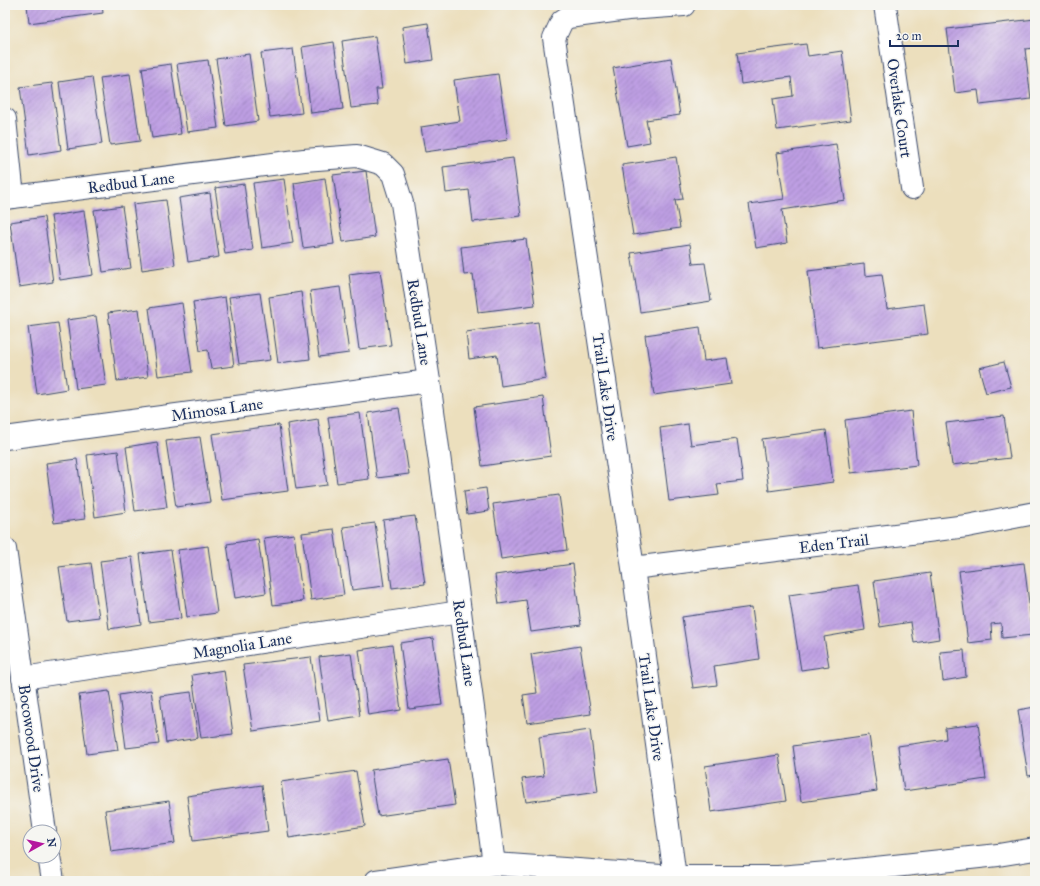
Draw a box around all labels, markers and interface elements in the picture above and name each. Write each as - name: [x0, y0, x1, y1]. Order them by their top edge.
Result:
- scale bar: [890, 22, 958, 48]
- text: 20 m: [896, 29, 922, 43]
- street label: Overlake Court: [883, 57, 916, 159]
- street label: Redbud Lane: [86, 168, 176, 197]
- street label: Redbud Lane: [403, 277, 436, 367]
- street label: Trail Lake Drive: [589, 332, 623, 442]
- street label: Mimosa Lane: [170, 394, 264, 425]
- street label: Eden Trail: [798, 530, 871, 557]
- street label: Redbud Lane: [449, 598, 480, 688]
- street label: Magnolia Lane: [191, 628, 294, 664]
- street label: Trail Lake Drive: [635, 652, 669, 762]
- street label: Bocowood Drive: [15, 683, 49, 794]
- north arrow: [22, 824, 62, 864]
- text: N: [44, 837, 59, 849]

